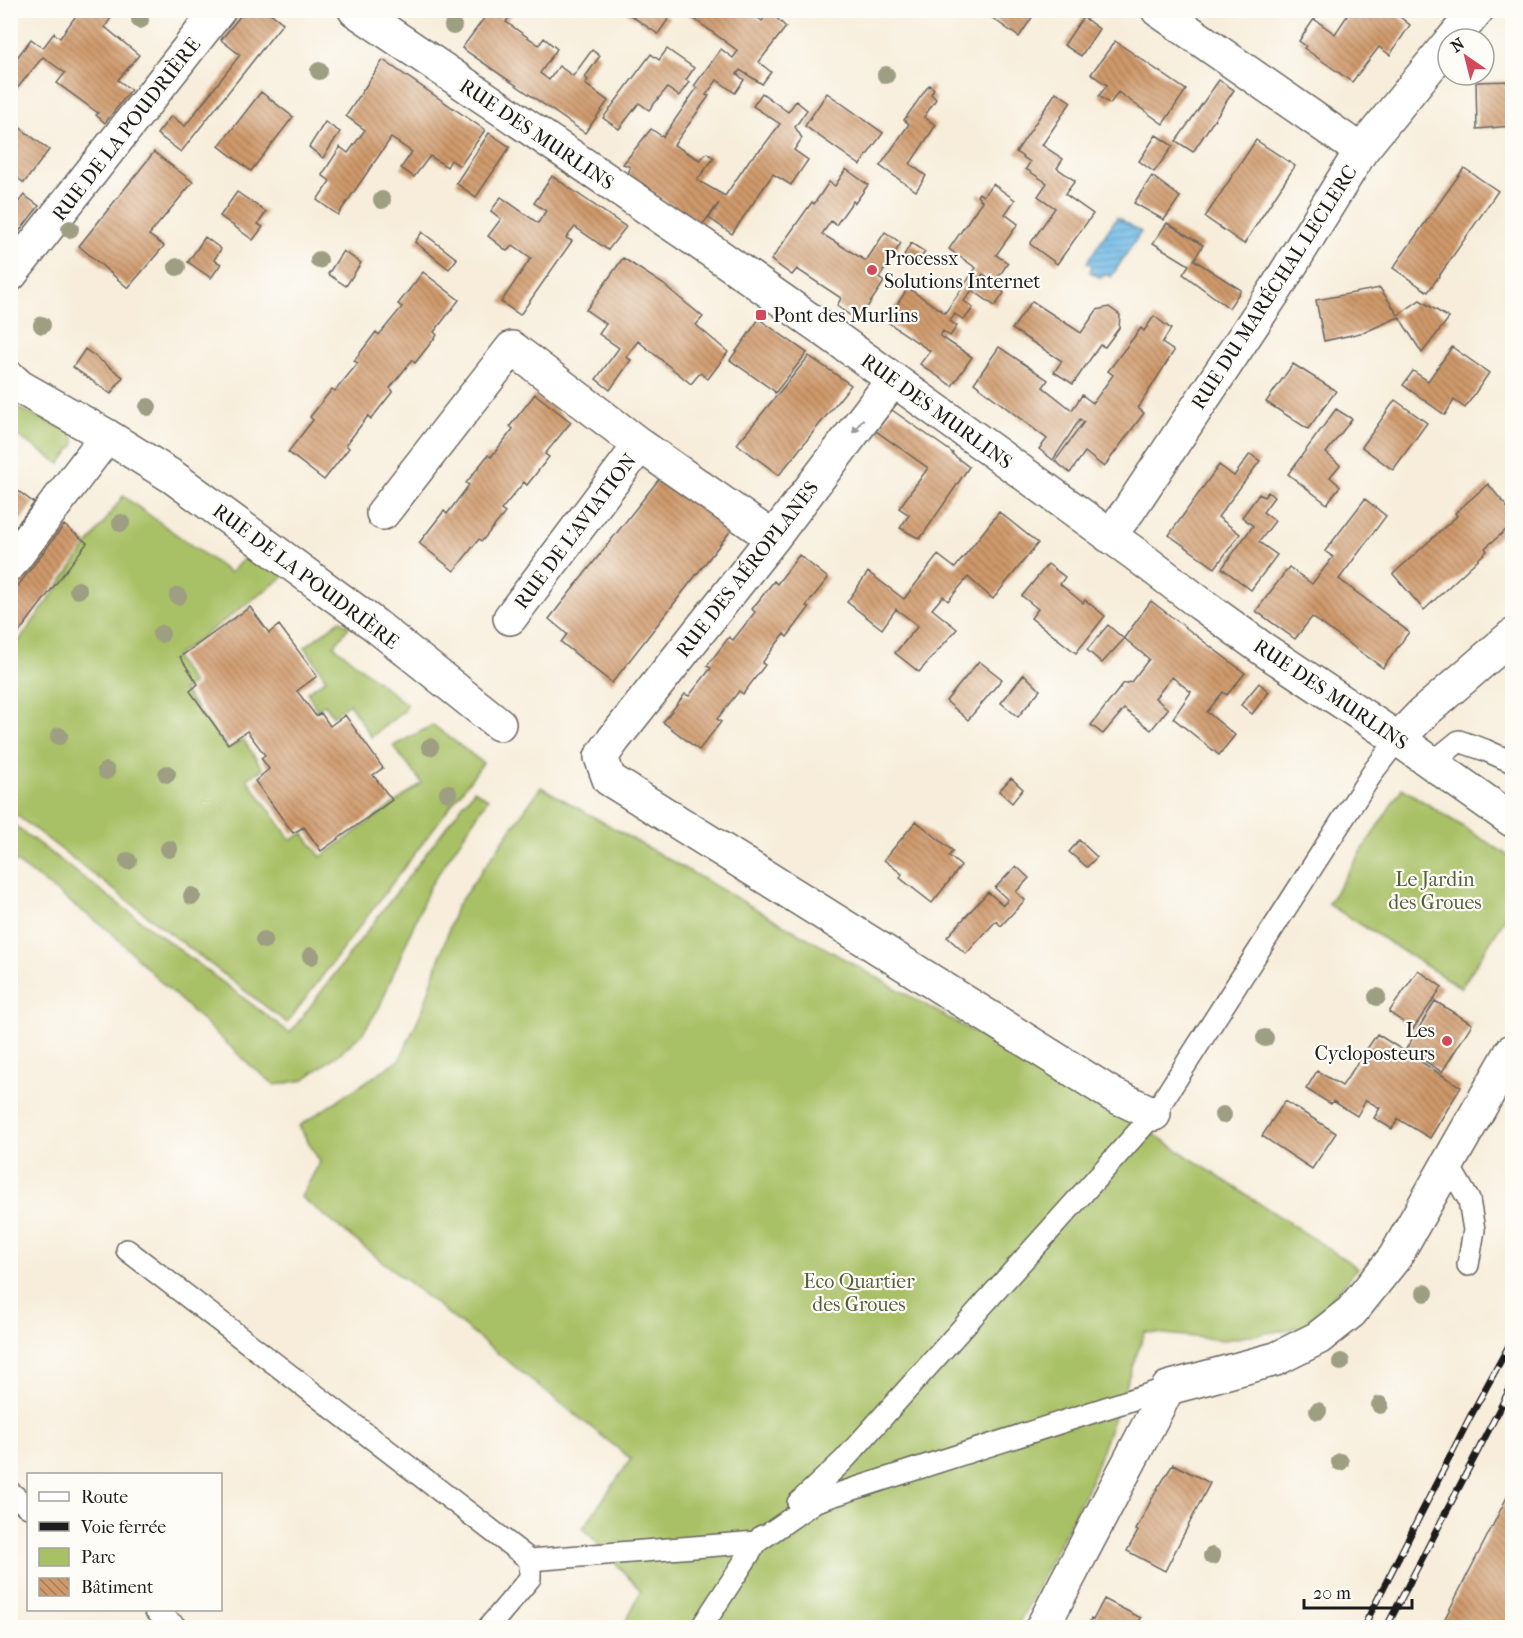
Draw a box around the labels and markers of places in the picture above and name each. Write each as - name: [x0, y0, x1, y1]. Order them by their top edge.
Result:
- place label: Processx Solutions Internet: [884, 247, 1041, 293]
- marker: Processx Solutions Internet: [865, 263, 879, 277]
- place label: Pont des Murlins: [773, 304, 918, 327]
- marker: Pont des Murlins: [754, 308, 768, 322]
- place label: Les Cycloposteurs: [1314, 1019, 1435, 1065]
- marker: Les Cycloposteurs: [1440, 1034, 1454, 1048]

